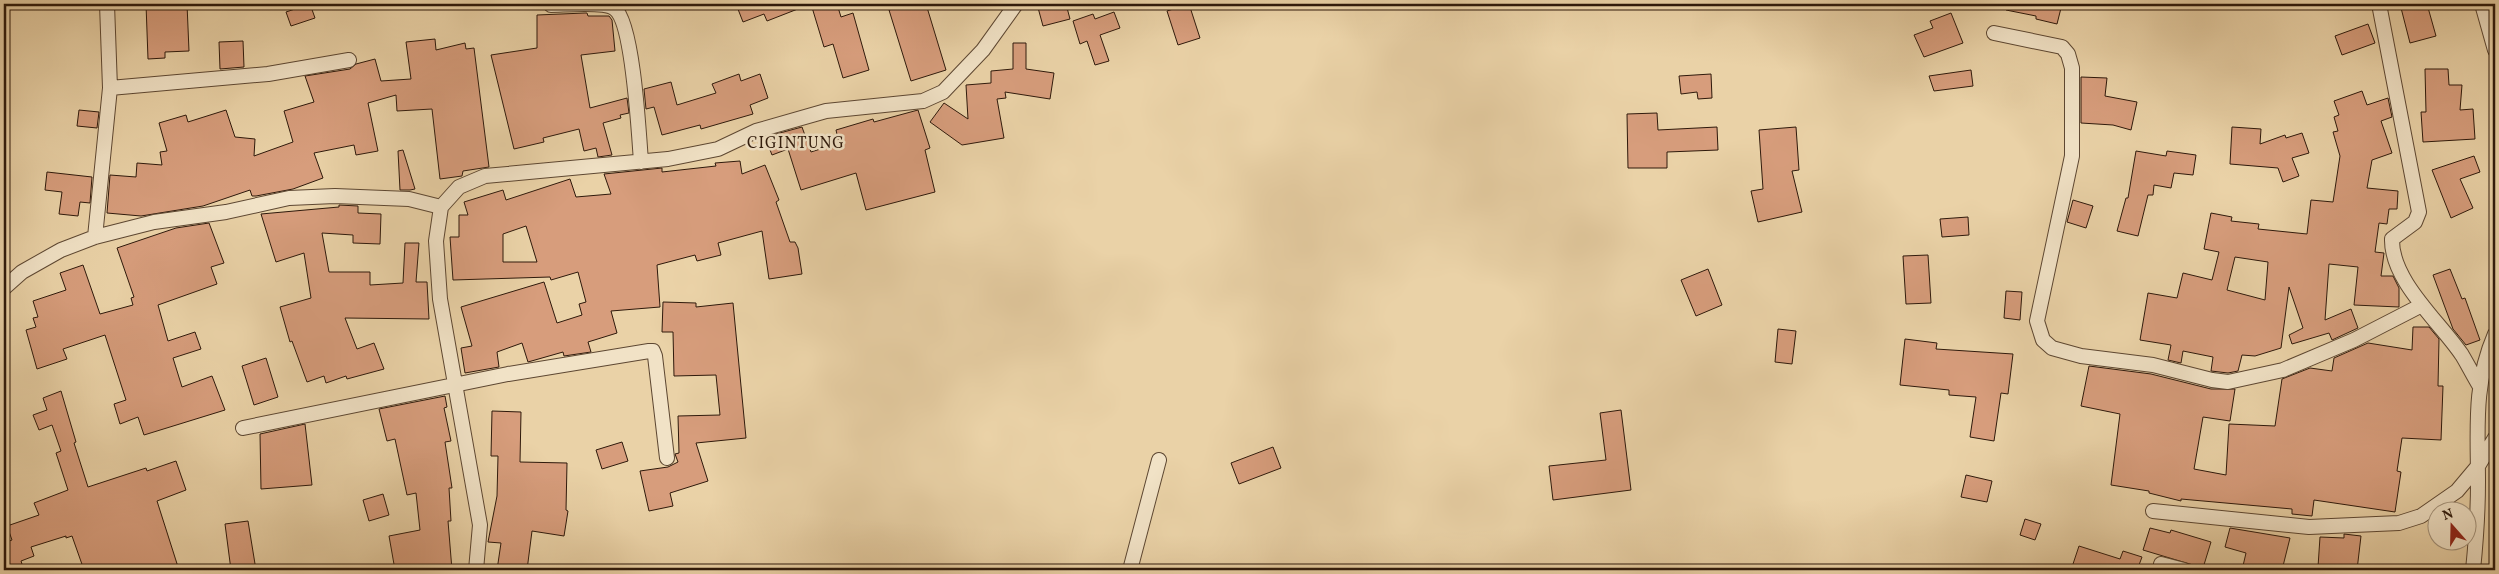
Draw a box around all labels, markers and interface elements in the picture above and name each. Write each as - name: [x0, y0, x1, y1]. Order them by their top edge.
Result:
- district label: CIGINTUNG: [747, 133, 845, 155]
- north arrow: [2426, 502, 2476, 552]
- text: N: [2440, 505, 2456, 526]

